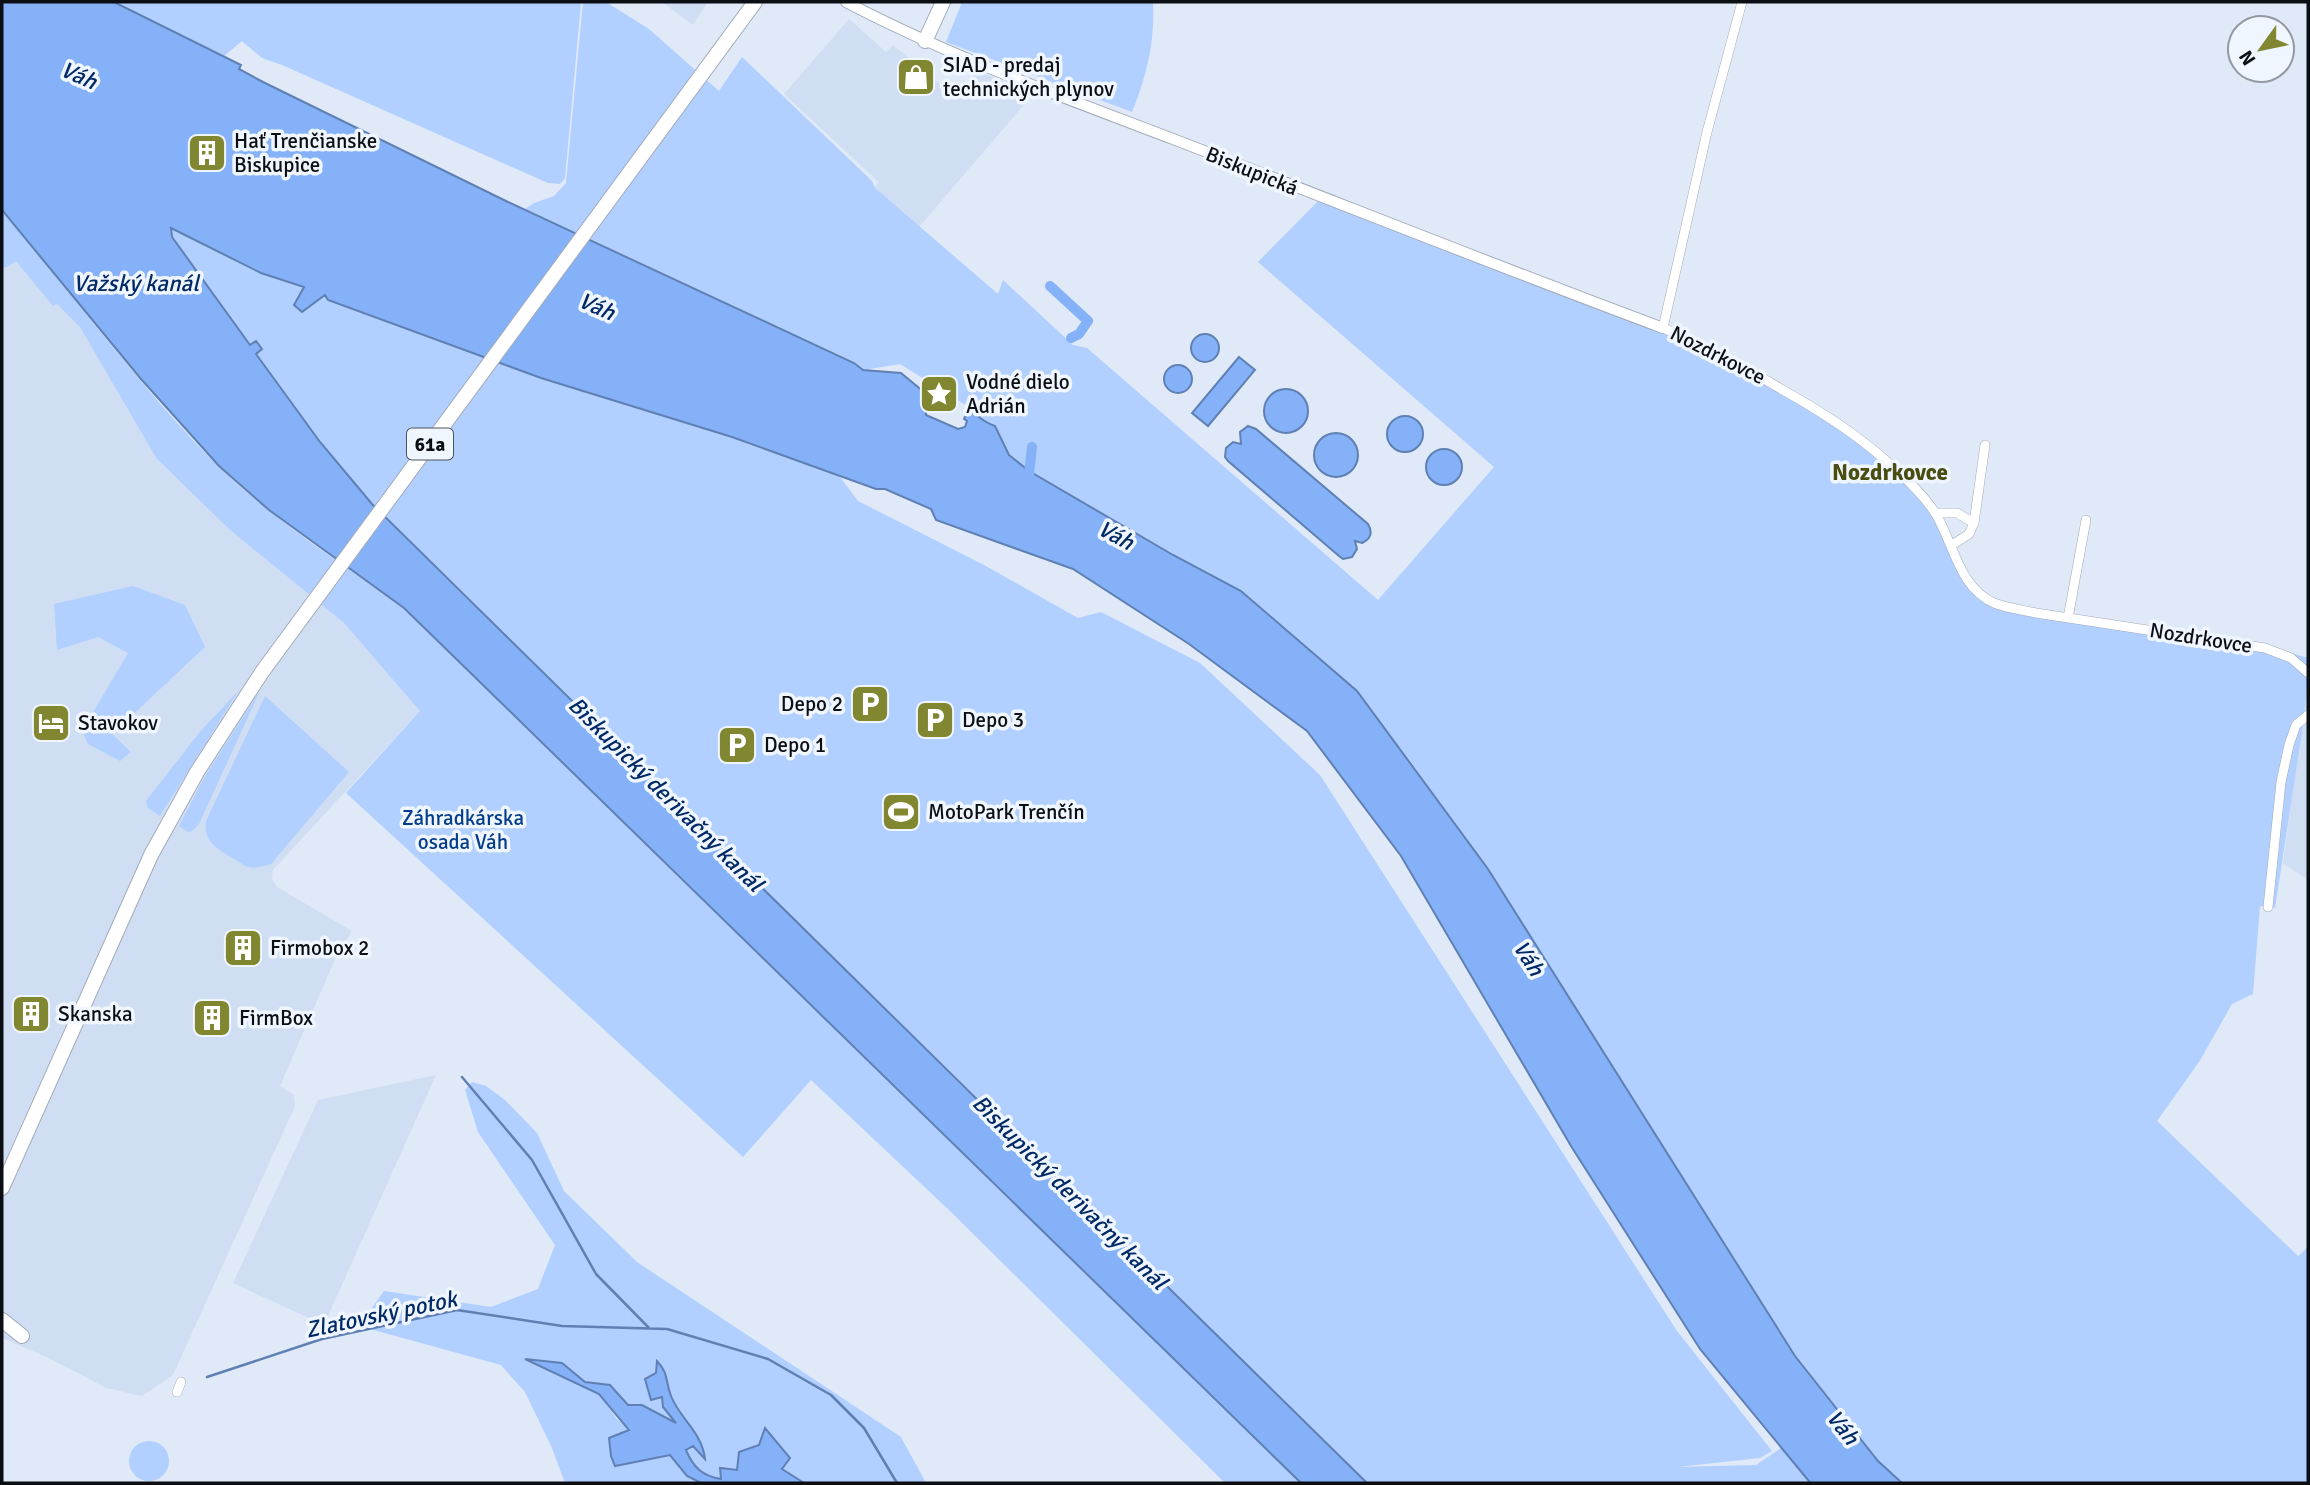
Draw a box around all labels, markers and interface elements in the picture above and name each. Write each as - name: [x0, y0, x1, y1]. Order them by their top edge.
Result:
- north arrow: [2226, 14, 2296, 84]
- text: N: [2234, 46, 2261, 70]
- place label: SIAD - predaj technických plynov: [943, 52, 1114, 102]
- water label: Váh: [56, 55, 103, 97]
- shop icon: SIAD - predaj technických plynov: [895, 56, 937, 98]
- place label: Hať Trenčianske Biskupice: [234, 128, 377, 178]
- building icon: Hať Trenčianske Biskupice: [186, 132, 228, 174]
- street label: Biskupická: [1202, 141, 1302, 201]
- water label: Važský kanál: [73, 269, 201, 298]
- water label: Váh: [574, 286, 621, 328]
- street label: Nozdrkovce: [1666, 320, 1770, 390]
- place label: Vodné dielo Adrián: [966, 369, 1070, 419]
- place icon: Vodné dielo Adrián: [918, 373, 960, 415]
- road number: 61a: [407, 428, 453, 460]
- district label: Nozdrkovce: [1832, 458, 1948, 487]
- water label: Váh: [1093, 514, 1140, 558]
- street label: Nozdrkovce: [2148, 617, 2254, 659]
- parking icon: Depo 2: [849, 683, 891, 725]
- water label: Biskupický derivačný kanál: [562, 691, 771, 900]
- place label: Depo 2: [781, 691, 843, 717]
- parking icon: Depo 3: [914, 699, 956, 741]
- hotel icon: Stavokov: [30, 702, 72, 744]
- place label: Depo 3: [962, 707, 1024, 733]
- place label: Stavokov: [78, 710, 158, 736]
- parking icon: Depo 1: [716, 724, 758, 766]
- place label: Depo 1: [764, 732, 826, 758]
- sports icon: MotoPark Trenčín: [880, 791, 922, 833]
- place label: MotoPark Trenčín: [928, 799, 1085, 825]
- park label: Záhradkárska osada Váh: [402, 805, 524, 855]
- building icon: Firmobox 2: [222, 927, 264, 969]
- place label: Firmobox 2: [270, 935, 369, 961]
- water label: Váh: [1507, 935, 1551, 983]
- building icon: Skanska: [10, 993, 52, 1035]
- building icon: FirmBox: [191, 997, 233, 1039]
- place label: Skanska: [58, 1001, 133, 1027]
- place label: FirmBox: [239, 1005, 313, 1031]
- water label: Biskupický derivačný kanál: [966, 1089, 1175, 1298]
- water label: Zlatovský potok: [303, 1284, 462, 1345]
- water label: Váh: [1820, 1404, 1866, 1452]

